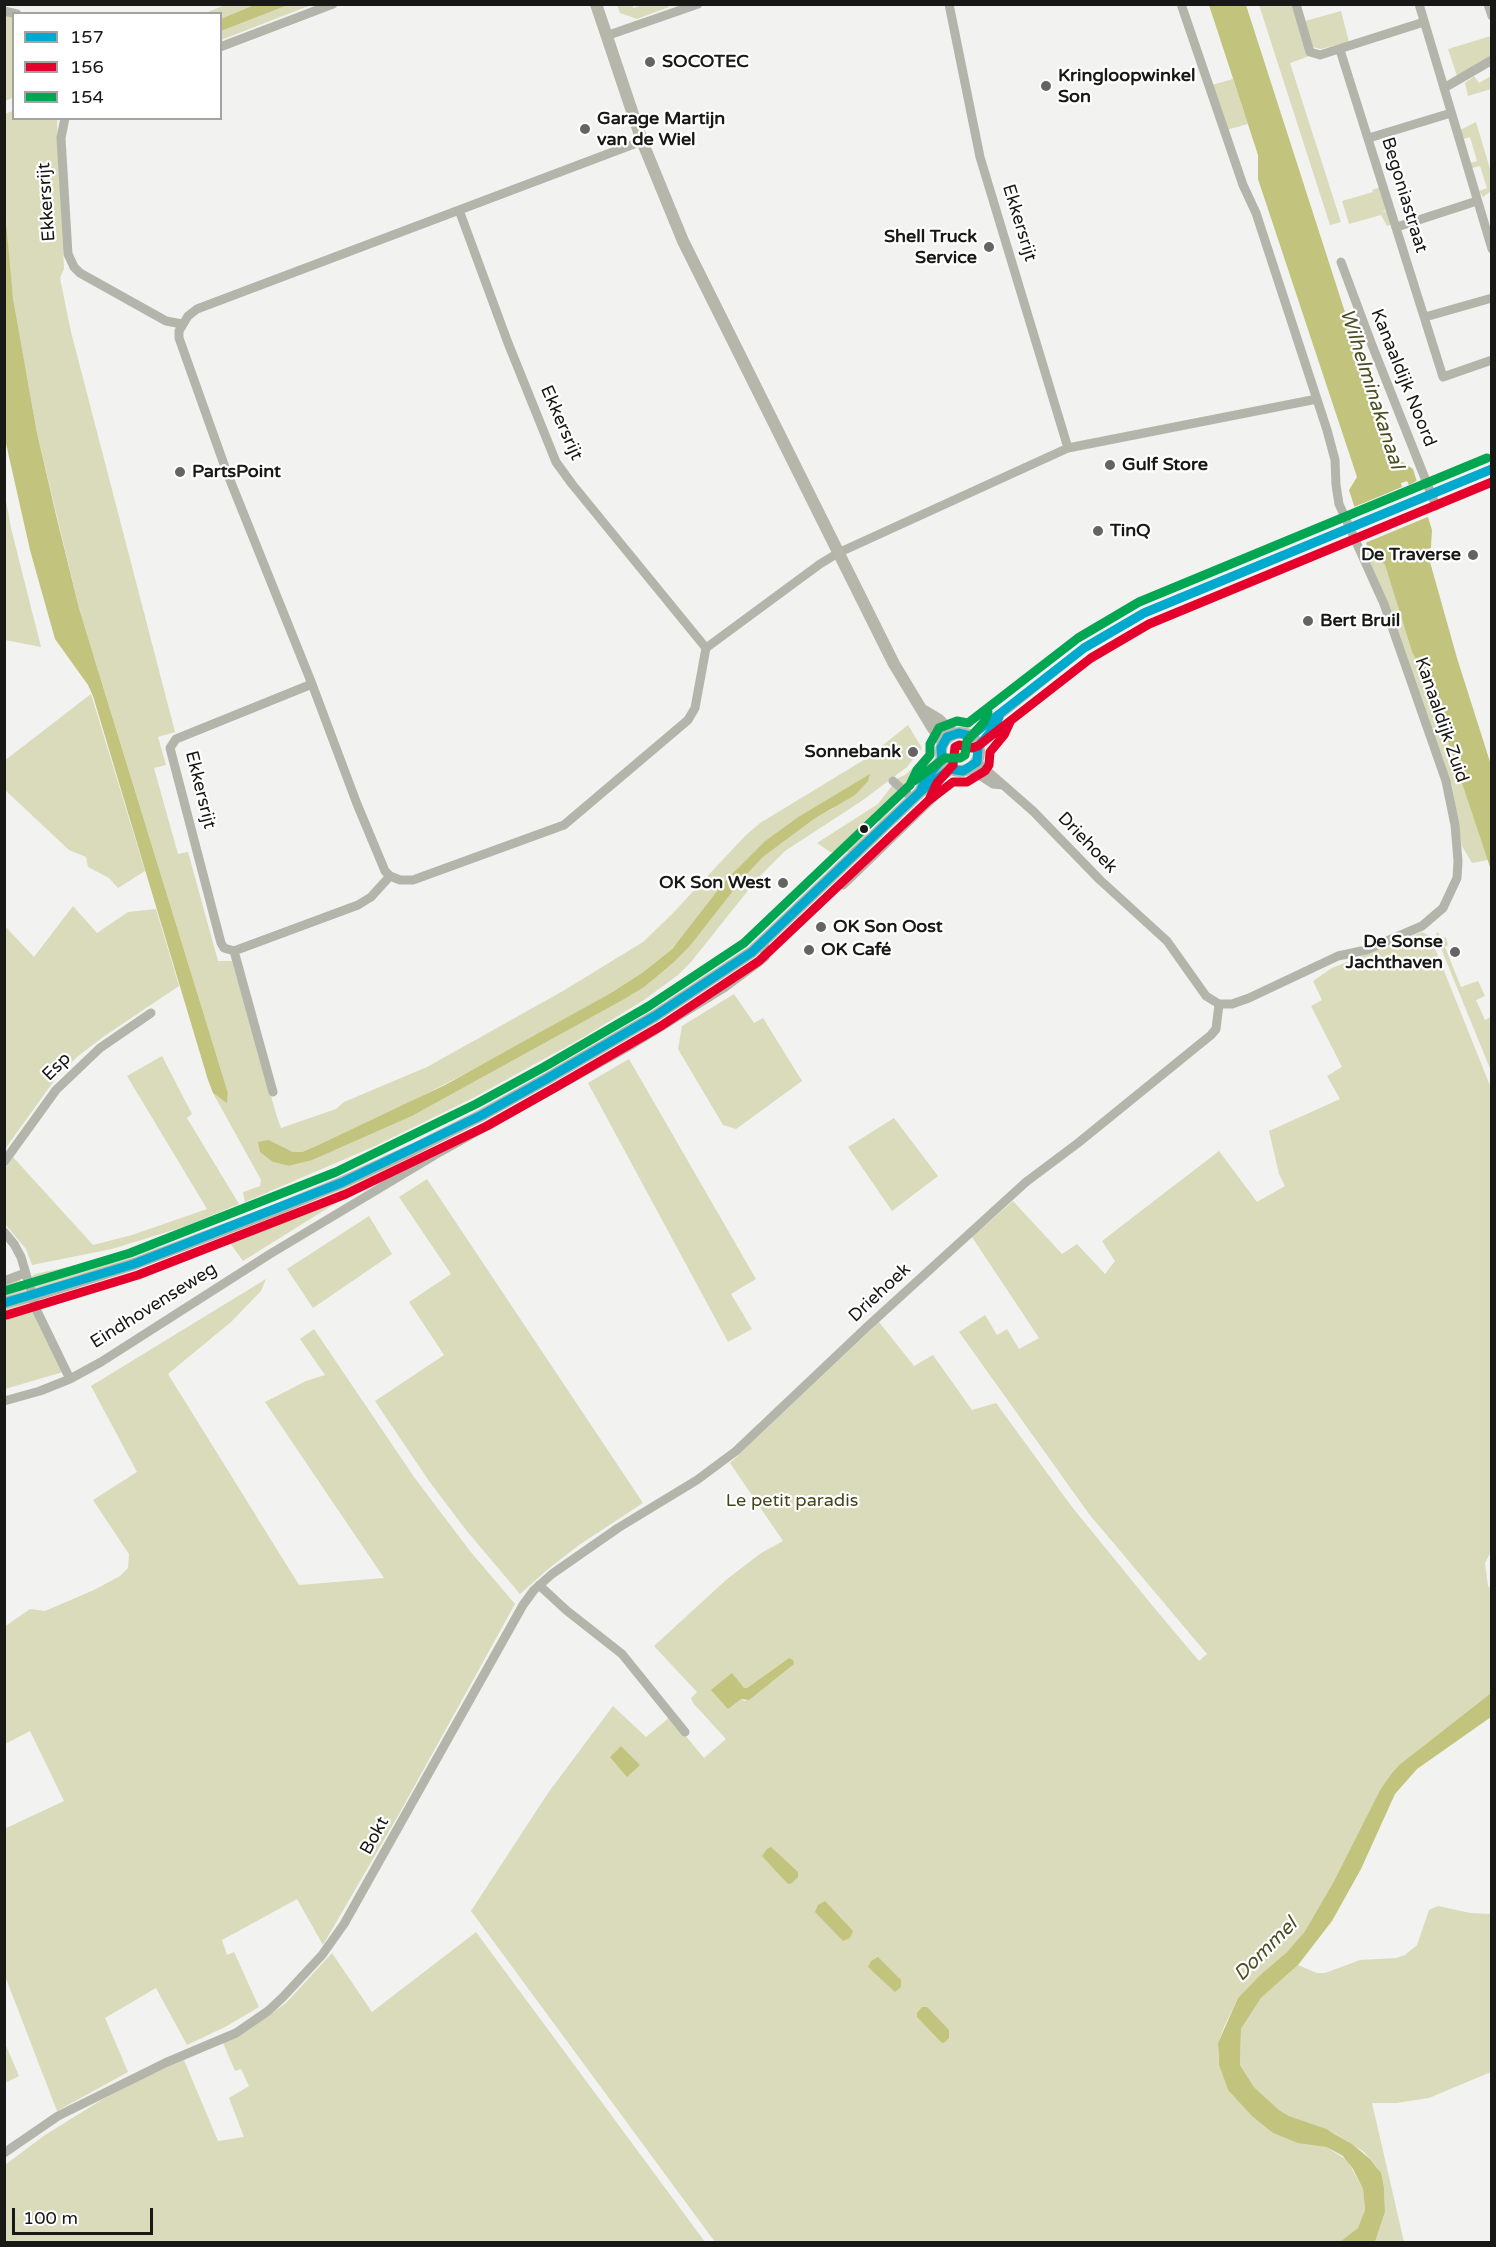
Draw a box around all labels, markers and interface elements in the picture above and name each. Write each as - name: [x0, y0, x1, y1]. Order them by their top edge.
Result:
- legend: [12, 12, 222, 120]
- text: 157: [70, 26, 104, 48]
- place label: SOCOTEC: [662, 51, 749, 73]
- marker: SOCOTEC: [643, 55, 657, 69]
- text: 156: [70, 56, 104, 78]
- place label: Kringloopwinkel Son: [1058, 65, 1195, 107]
- marker: Kringloopwinkel Son: [1039, 79, 1053, 93]
- text: 154: [70, 86, 104, 108]
- place label: Garage Martijn van de Wiel: [597, 108, 725, 150]
- marker: Garage Martijn van de Wiel: [578, 122, 592, 136]
- street label: Begoniastraat: [1376, 135, 1432, 255]
- street label: Ekkersrijt: [33, 162, 61, 242]
- street label: Ekkersrijt: [997, 182, 1041, 264]
- place label: Shell Truck Service: [884, 226, 977, 268]
- marker: Shell Truck Service: [982, 240, 996, 254]
- water label: Wilhelminakanaal: [1334, 306, 1408, 472]
- street label: Kanaaldijk Noord: [1365, 306, 1441, 450]
- street label: Ekkersrijt: [535, 382, 587, 464]
- place label: Gulf Store: [1122, 454, 1208, 476]
- marker: Gulf Store: [1103, 458, 1117, 472]
- place label: PartsPoint: [192, 461, 281, 483]
- marker: PartsPoint: [173, 465, 187, 479]
- place label: TinQ: [1110, 520, 1151, 542]
- marker: TinQ: [1091, 524, 1105, 538]
- place label: De Traverse: [1361, 544, 1461, 566]
- marker: De Traverse: [1466, 548, 1480, 562]
- place label: Bert Bruil: [1320, 610, 1400, 632]
- marker: Bert Bruil: [1301, 614, 1315, 628]
- street label: Kanaaldijk Zuid: [1409, 655, 1473, 785]
- place label: Sonnebank: [805, 741, 901, 763]
- marker: Sonnebank: [906, 745, 920, 759]
- street label: Ekkersrijt: [180, 749, 220, 831]
- street label: Driehoek: [1053, 808, 1121, 878]
- unlabelled marker: [858, 823, 870, 835]
- place label: OK Son West: [659, 872, 771, 894]
- marker: OK Son West: [776, 876, 790, 890]
- place label: OK Son Oost: [833, 916, 943, 938]
- marker: OK Son Oost: [814, 920, 828, 934]
- place label: De Sonse Jachthaven: [1346, 931, 1443, 974]
- place label: OK Café: [821, 939, 891, 961]
- marker: OK Café: [802, 943, 816, 957]
- marker: De Sonse Jachthaven: [1448, 945, 1462, 959]
- street label: Esp: [38, 1048, 76, 1086]
- street label: Eindhovenseweg: [87, 1258, 221, 1354]
- street label: Driehoek: [845, 1259, 915, 1327]
- park label: Le petit paradis: [726, 1490, 858, 1512]
- street label: Bokt: [356, 1813, 394, 1859]
- water label: Dommel: [1229, 1913, 1303, 1987]
- scale bar: [15, 2196, 156, 2234]
- text: 100 m: [23, 2207, 78, 2229]

